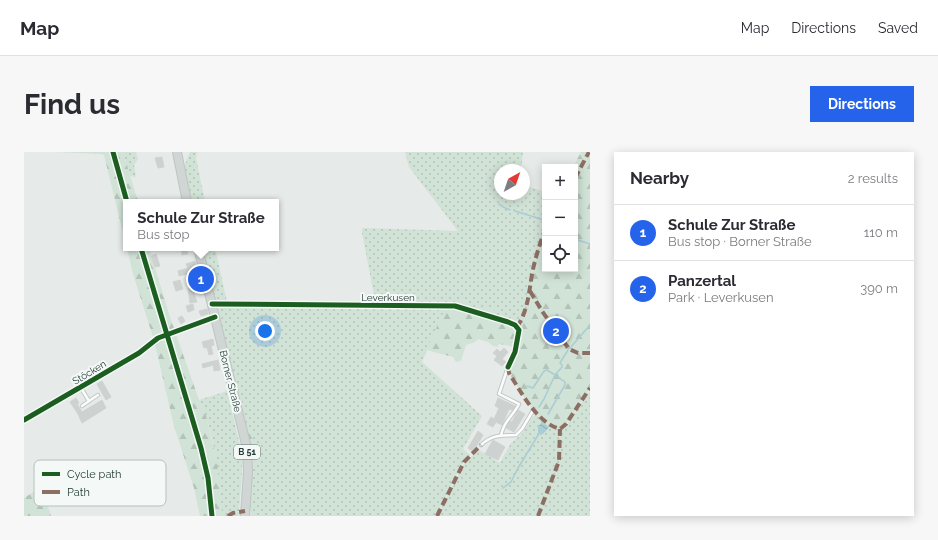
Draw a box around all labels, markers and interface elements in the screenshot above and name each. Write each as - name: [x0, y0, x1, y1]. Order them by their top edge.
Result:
- text: Map: [20, 17, 59, 39]
- text: Map: [741, 20, 769, 36]
- text: Directions: [791, 20, 856, 36]
- text: Saved: [878, 20, 918, 36]
- button: Directions: [810, 86, 914, 122]
- text: Find us: [24, 88, 120, 121]
- north arrow: [494, 164, 530, 200]
- map controls: [542, 164, 578, 272]
- button: +: [542, 164, 578, 200]
- text: Nearby: [630, 168, 689, 188]
- text: 2 results: [848, 171, 898, 186]
- popup: [123, 199, 279, 251]
- button: −: [542, 200, 578, 236]
- text: Schule Zur Straße: [137, 209, 265, 227]
- text: Schule Zur Straße: [668, 216, 795, 234]
- text: 1: [640, 225, 646, 240]
- text: 110 m: [864, 225, 898, 240]
- text: Bus stop: [137, 227, 190, 242]
- text: Bus stop · Borner Straße: [668, 234, 812, 249]
- button: locate: [542, 236, 578, 272]
- pin: 1: [188, 264, 214, 294]
- text: Panzertal: [668, 272, 736, 290]
- text: 2: [639, 281, 647, 296]
- text: 390 m: [860, 281, 898, 296]
- text: Park · Leverkusen: [668, 290, 774, 305]
- street label: Leverkusen: [361, 292, 415, 303]
- pin: 2: [543, 316, 569, 346]
- your location: [255, 321, 275, 341]
- street label: Borner Straße: [218, 349, 244, 413]
- street label: Stöcken: [70, 358, 108, 387]
- road number: B 51: [234, 445, 260, 459]
- legend: [34, 460, 166, 506]
- text: Cycle path: [67, 468, 121, 481]
- text: Path: [67, 486, 90, 499]

